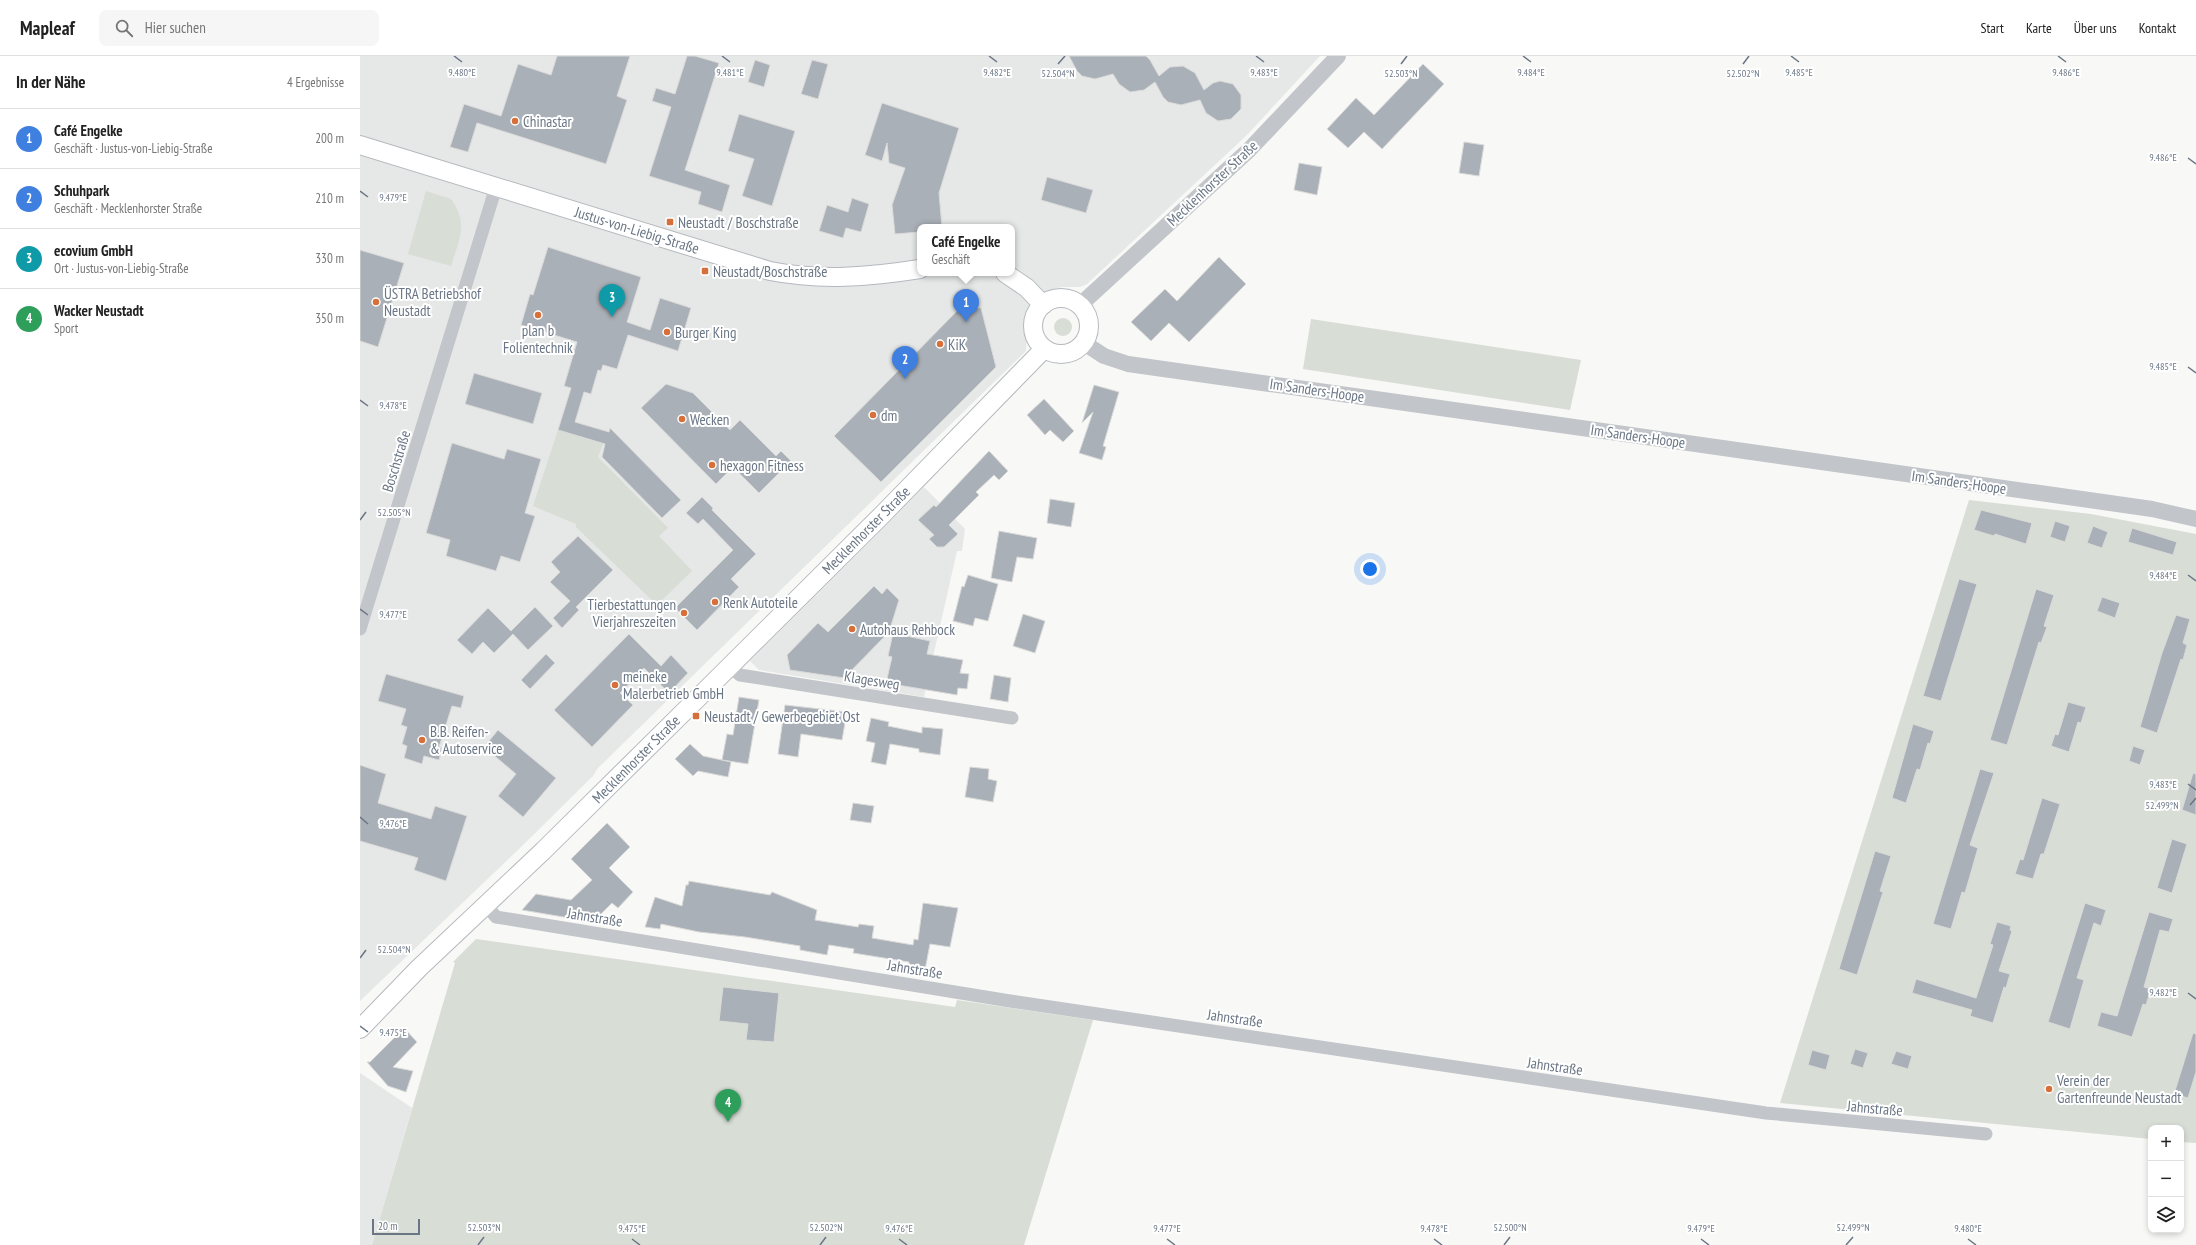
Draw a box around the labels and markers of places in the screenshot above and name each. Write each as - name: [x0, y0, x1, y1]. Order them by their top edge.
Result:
- place label: Chinastar: [523, 112, 573, 131]
- marker: Chinastar: [510, 116, 520, 126]
- place label: Neustadt / Boschstraße: [678, 213, 799, 232]
- marker: Neustadt / Boschstraße: [665, 217, 675, 227]
- place label: Neustadt/Boschstraße: [713, 262, 827, 281]
- marker: Neustadt/Boschstraße: [700, 266, 710, 276]
- place label: ÜSTRA Betriebshof Neustadt: [384, 284, 482, 320]
- pin: 3: [599, 284, 625, 317]
- pin: 1: [953, 289, 979, 322]
- marker: ÜSTRA Betriebshof Neustadt: [371, 297, 381, 307]
- marker: plan b Folientechnik: [533, 310, 543, 320]
- place label: plan b Folientechnik: [503, 321, 573, 357]
- place label: Burger King: [675, 323, 736, 342]
- marker: Burger King: [662, 327, 672, 337]
- place label: KiK: [948, 335, 967, 354]
- marker: KiK: [935, 339, 945, 349]
- pin: 2: [892, 346, 918, 379]
- place label: dm: [881, 406, 897, 425]
- place label: Wecken: [690, 410, 729, 429]
- marker: dm: [868, 410, 878, 420]
- marker: Wecken: [677, 414, 687, 424]
- place label: hexagon Fitness: [720, 456, 804, 475]
- marker: hexagon Fitness: [707, 460, 717, 470]
- place label: Renk Autoteile: [723, 593, 798, 612]
- place label: Tierbestattungen Vierjahreszeiten: [587, 595, 676, 631]
- marker: Renk Autoteile: [710, 597, 720, 607]
- marker: Tierbestattungen Vierjahreszeiten: [679, 608, 689, 618]
- place label: Autohaus Rehbock: [860, 620, 955, 639]
- marker: Autohaus Rehbock: [847, 624, 857, 634]
- place label: meineke Malerbetrieb GmbH: [623, 667, 724, 703]
- marker: meineke Malerbetrieb GmbH: [610, 680, 620, 690]
- place label: Neustadt / Gewerbegebiet Ost: [704, 707, 860, 726]
- marker: Neustadt / Gewerbegebiet Ost: [691, 711, 701, 721]
- place label: B.B. Reifen- & Autoservice: [430, 722, 502, 758]
- marker: B.B. Reifen- & Autoservice: [417, 735, 427, 745]
- place label: Verein der Gartenfreunde Neustadt: [2056, 1071, 2181, 1107]
- marker: Verein der Gartenfreunde Neustadt: [2044, 1084, 2054, 1094]
- pin: 4: [715, 1089, 741, 1122]

